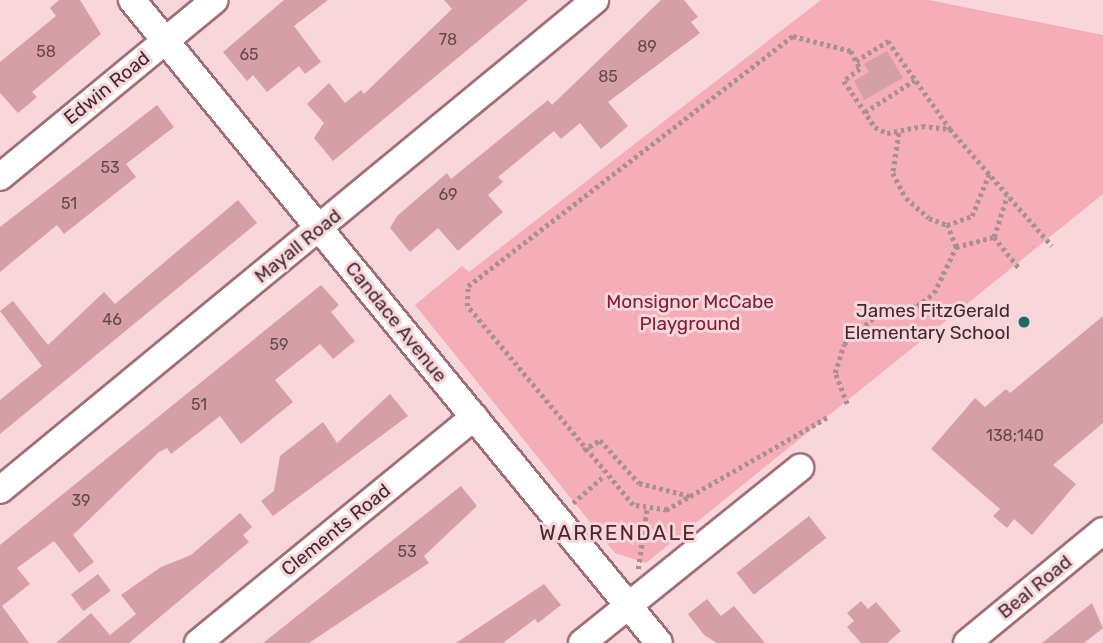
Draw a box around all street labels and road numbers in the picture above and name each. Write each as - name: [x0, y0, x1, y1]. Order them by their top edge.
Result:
- street label: Edwin Road: [60, 46, 154, 130]
- street label: Mayall Road: [250, 204, 346, 288]
- street label: Candace Avenue: [340, 257, 452, 387]
- street label: Clements Road: [277, 479, 395, 581]
- street label: Beal Road: [994, 550, 1076, 624]

